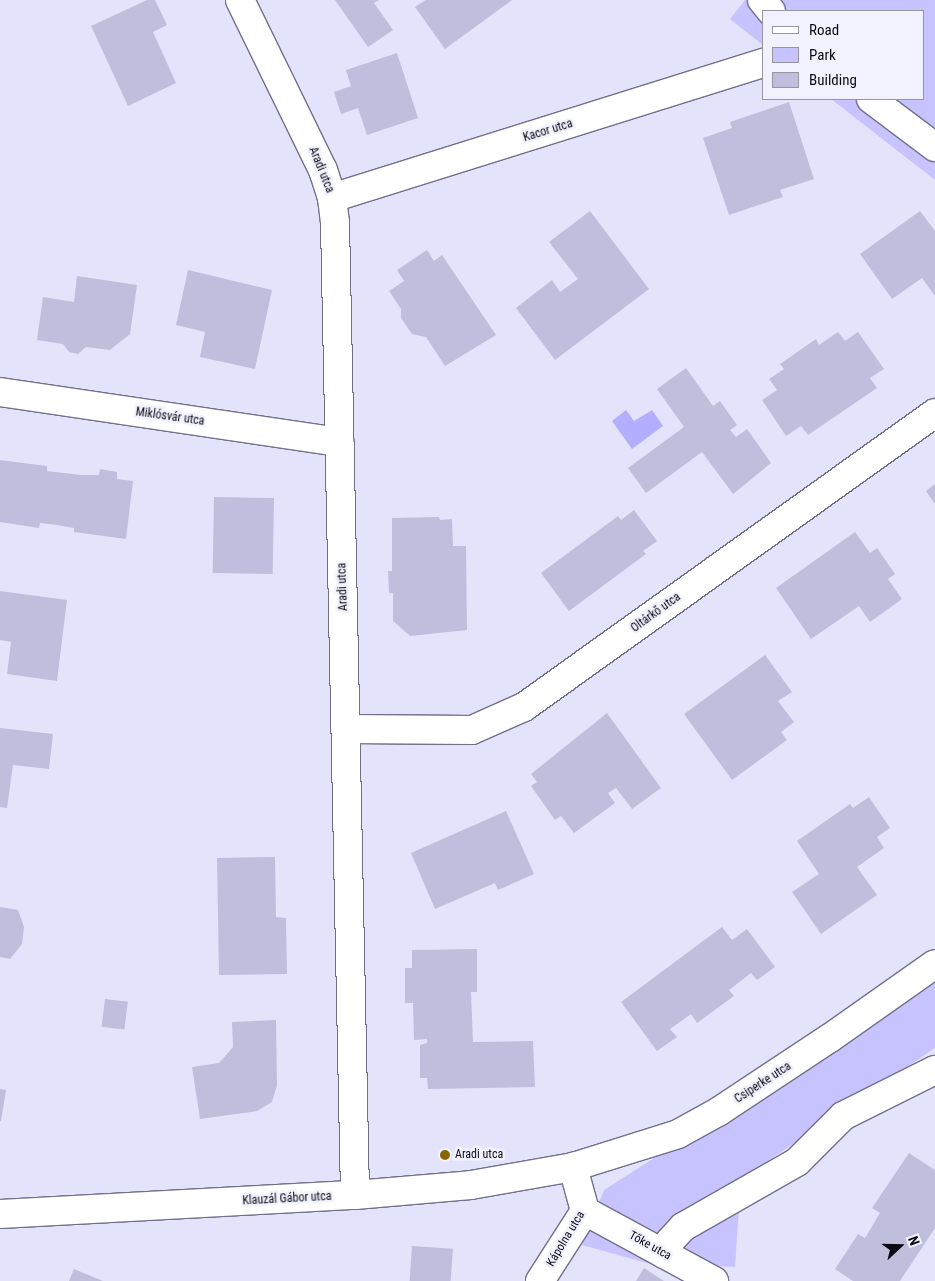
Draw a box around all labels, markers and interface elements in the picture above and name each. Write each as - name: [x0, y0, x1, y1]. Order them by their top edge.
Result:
- legend: [762, 10, 925, 100]
- text: Road: [809, 21, 839, 39]
- text: Park: [809, 46, 836, 64]
- text: Building: [809, 71, 857, 89]
- street label: Kacor utca: [522, 117, 574, 145]
- street label: Aradi utca: [305, 145, 337, 195]
- street label: Miklósvár utca: [135, 405, 205, 429]
- street label: Aradi utca: [335, 563, 351, 611]
- street label: Oltárkő utca: [628, 590, 684, 636]
- street label: Csiperke utca: [732, 1059, 794, 1107]
- place label: Aradi utca: [455, 1148, 503, 1162]
- marker: Aradi utca: [439, 1149, 451, 1161]
- street label: Klauzál Gábor utca: [242, 1189, 332, 1209]
- street label: Kápolna utca: [544, 1209, 588, 1269]
- north arrow: [875, 1221, 925, 1271]
- street label: Tőke utca: [626, 1229, 674, 1263]
- text: N: [905, 1234, 923, 1247]

